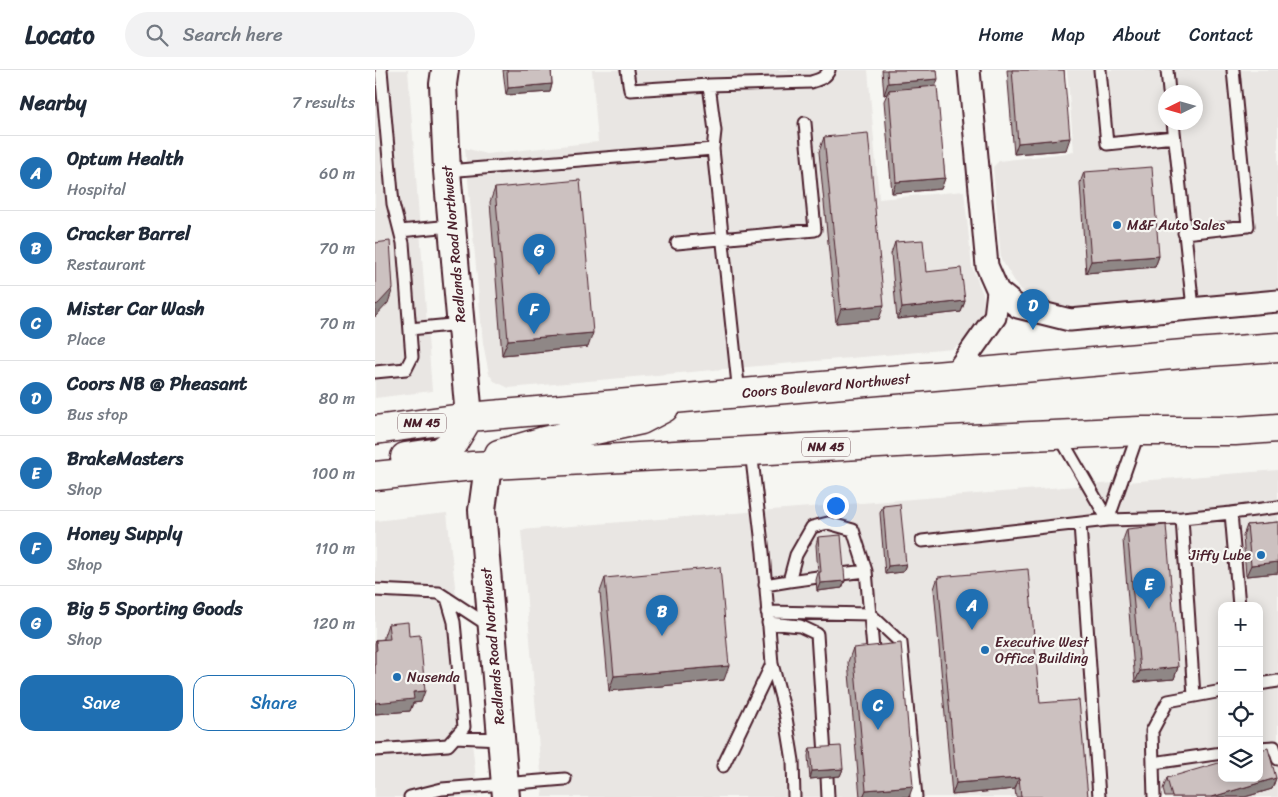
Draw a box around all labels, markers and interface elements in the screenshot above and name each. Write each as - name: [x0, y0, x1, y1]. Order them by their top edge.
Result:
- search box: [125, 12, 475, 57]
- text: Locato: [25, 14, 95, 56]
- text: Search here: [183, 18, 283, 51]
- text: Home: [979, 19, 1024, 51]
- text: Map: [1052, 19, 1085, 51]
- text: About: [1113, 19, 1161, 51]
- text: Contact: [1189, 19, 1253, 51]
- icon: search: [143, 21, 171, 49]
- text: Nearby: [20, 84, 86, 122]
- north arrow: [1158, 85, 1203, 130]
- text: 7 results: [292, 88, 355, 117]
- text: Optum Health: [67, 142, 184, 175]
- text: A: [31, 159, 41, 188]
- text: 60 m: [319, 159, 355, 188]
- street label: Redlands Road Northwest: [435, 163, 473, 323]
- text: Hospital: [67, 175, 126, 204]
- place label: M&F Auto Sales: [1127, 213, 1225, 238]
- text: Cracker Barrel: [67, 217, 191, 250]
- marker: M&F Auto Sales: [1111, 219, 1123, 231]
- text: B: [31, 234, 41, 263]
- text: 70 m: [319, 234, 355, 263]
- pin: G: [523, 234, 555, 275]
- text: Restaurant: [67, 250, 146, 279]
- pin: D: [1017, 289, 1049, 330]
- text: Mister Car Wash: [67, 292, 205, 325]
- pin: F: [518, 293, 550, 334]
- text: C: [31, 309, 41, 338]
- text: 70 m: [319, 309, 355, 338]
- text: Place: [67, 325, 106, 354]
- street label: Coors Boulevard Northwest: [741, 366, 912, 406]
- text: Coors NB @ Pheasant: [67, 367, 247, 400]
- text: D: [31, 384, 41, 413]
- text: 80 m: [319, 384, 355, 413]
- text: Bus stop: [67, 400, 128, 429]
- road number: NM 45: [398, 413, 446, 432]
- road number: NM 45: [802, 438, 850, 457]
- text: BrakeMasters: [67, 442, 183, 475]
- text: E: [32, 459, 40, 488]
- text: 100 m: [311, 459, 355, 488]
- text: Shop: [67, 475, 102, 504]
- your location: [823, 493, 849, 519]
- text: Honey Supply: [67, 517, 182, 550]
- text: F: [32, 534, 40, 563]
- text: 110 m: [315, 534, 355, 563]
- place label: Jiffy Lube: [1188, 543, 1251, 568]
- marker: Jiffy Lube: [1255, 549, 1267, 561]
- text: Shop: [67, 550, 102, 579]
- street label: Redlands Road Northwest: [474, 565, 512, 725]
- pin: E: [1133, 568, 1165, 609]
- pin: A: [956, 589, 988, 630]
- text: Big 5 Sporting Goods: [67, 592, 243, 625]
- pin: B: [646, 595, 678, 636]
- map controls: [1218, 602, 1263, 782]
- button: +: [1218, 602, 1263, 647]
- text: G: [31, 609, 41, 638]
- text: 120 m: [312, 609, 355, 638]
- text: Shop: [67, 625, 102, 654]
- place label: Executive West Office Building: [995, 630, 1090, 671]
- marker: Executive West Office Building: [979, 644, 991, 656]
- button: −: [1218, 647, 1263, 692]
- place label: Nusenda: [407, 665, 460, 690]
- marker: Nusenda: [391, 671, 403, 683]
- button: Save: [20, 675, 183, 731]
- button: Share: [193, 675, 355, 731]
- pin: C: [862, 689, 894, 730]
- button: locate: [1218, 692, 1263, 737]
- button: layers: [1218, 737, 1263, 782]

